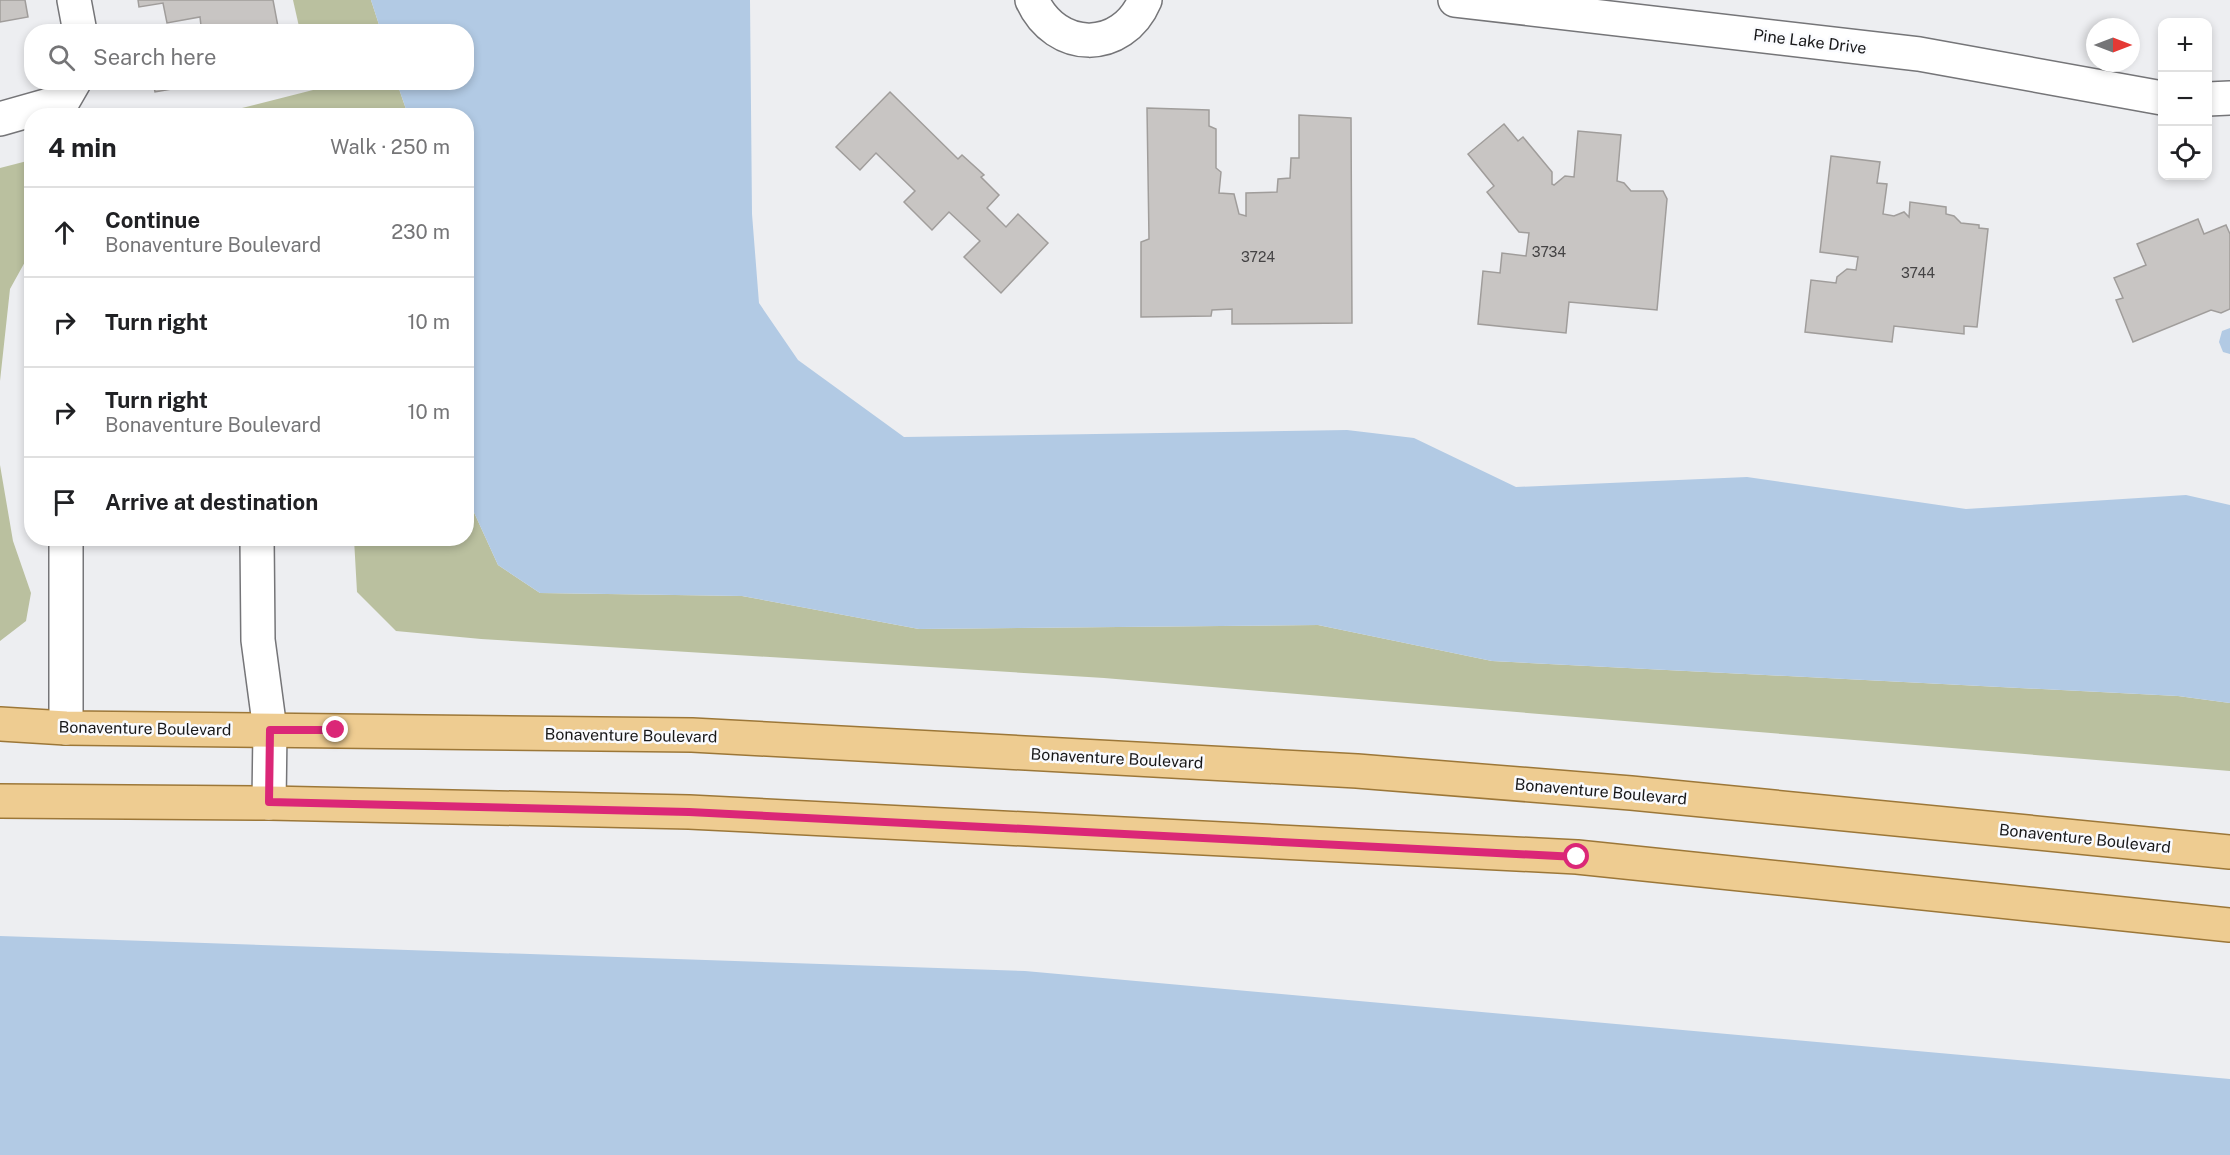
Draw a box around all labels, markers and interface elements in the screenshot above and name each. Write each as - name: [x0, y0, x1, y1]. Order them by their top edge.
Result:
- north arrow: [2086, 18, 2140, 72]
- map controls: [2158, 18, 2212, 180]
- button: +: [2158, 18, 2212, 72]
- search box: [24, 24, 474, 90]
- street label: Pine Lake Drive: [1752, 25, 1868, 58]
- icon: search: [45, 41, 78, 74]
- text: Search here: [93, 44, 217, 70]
- button: −: [2158, 72, 2212, 126]
- button: locate: [2158, 126, 2212, 180]
- text: 4 min: [48, 132, 117, 163]
- text: Walk · 250 m: [330, 135, 450, 159]
- text: Continue: [105, 207, 200, 233]
- icon: ahead: [48, 216, 81, 249]
- text: 230 m: [391, 220, 450, 244]
- text: Bonaventure Boulevard: [105, 233, 321, 257]
- house number: 3734: [1532, 244, 1566, 260]
- house number: 3724: [1241, 249, 1275, 265]
- house number: 3744: [1901, 265, 1935, 281]
- icon: right: [48, 306, 81, 339]
- text: Turn right: [105, 309, 208, 335]
- text: 10 m: [407, 310, 450, 334]
- text: Turn right: [105, 387, 208, 413]
- icon: right: [48, 396, 81, 429]
- text: 10 m: [407, 400, 450, 424]
- text: Bonaventure Boulevard: [105, 413, 321, 437]
- icon: arrive: [48, 486, 81, 519]
- text: Arrive at destination: [105, 489, 318, 515]
- route end: [322, 716, 348, 742]
- street label: Bonaventure Boulevard: [58, 717, 232, 740]
- street label: Bonaventure Boulevard: [544, 724, 718, 747]
- street label: Bonaventure Boulevard: [1030, 744, 1204, 773]
- street label: Bonaventure Boulevard: [1514, 774, 1688, 808]
- street label: Bonaventure Boulevard: [1998, 820, 2172, 857]
- route start: [1563, 843, 1589, 869]

